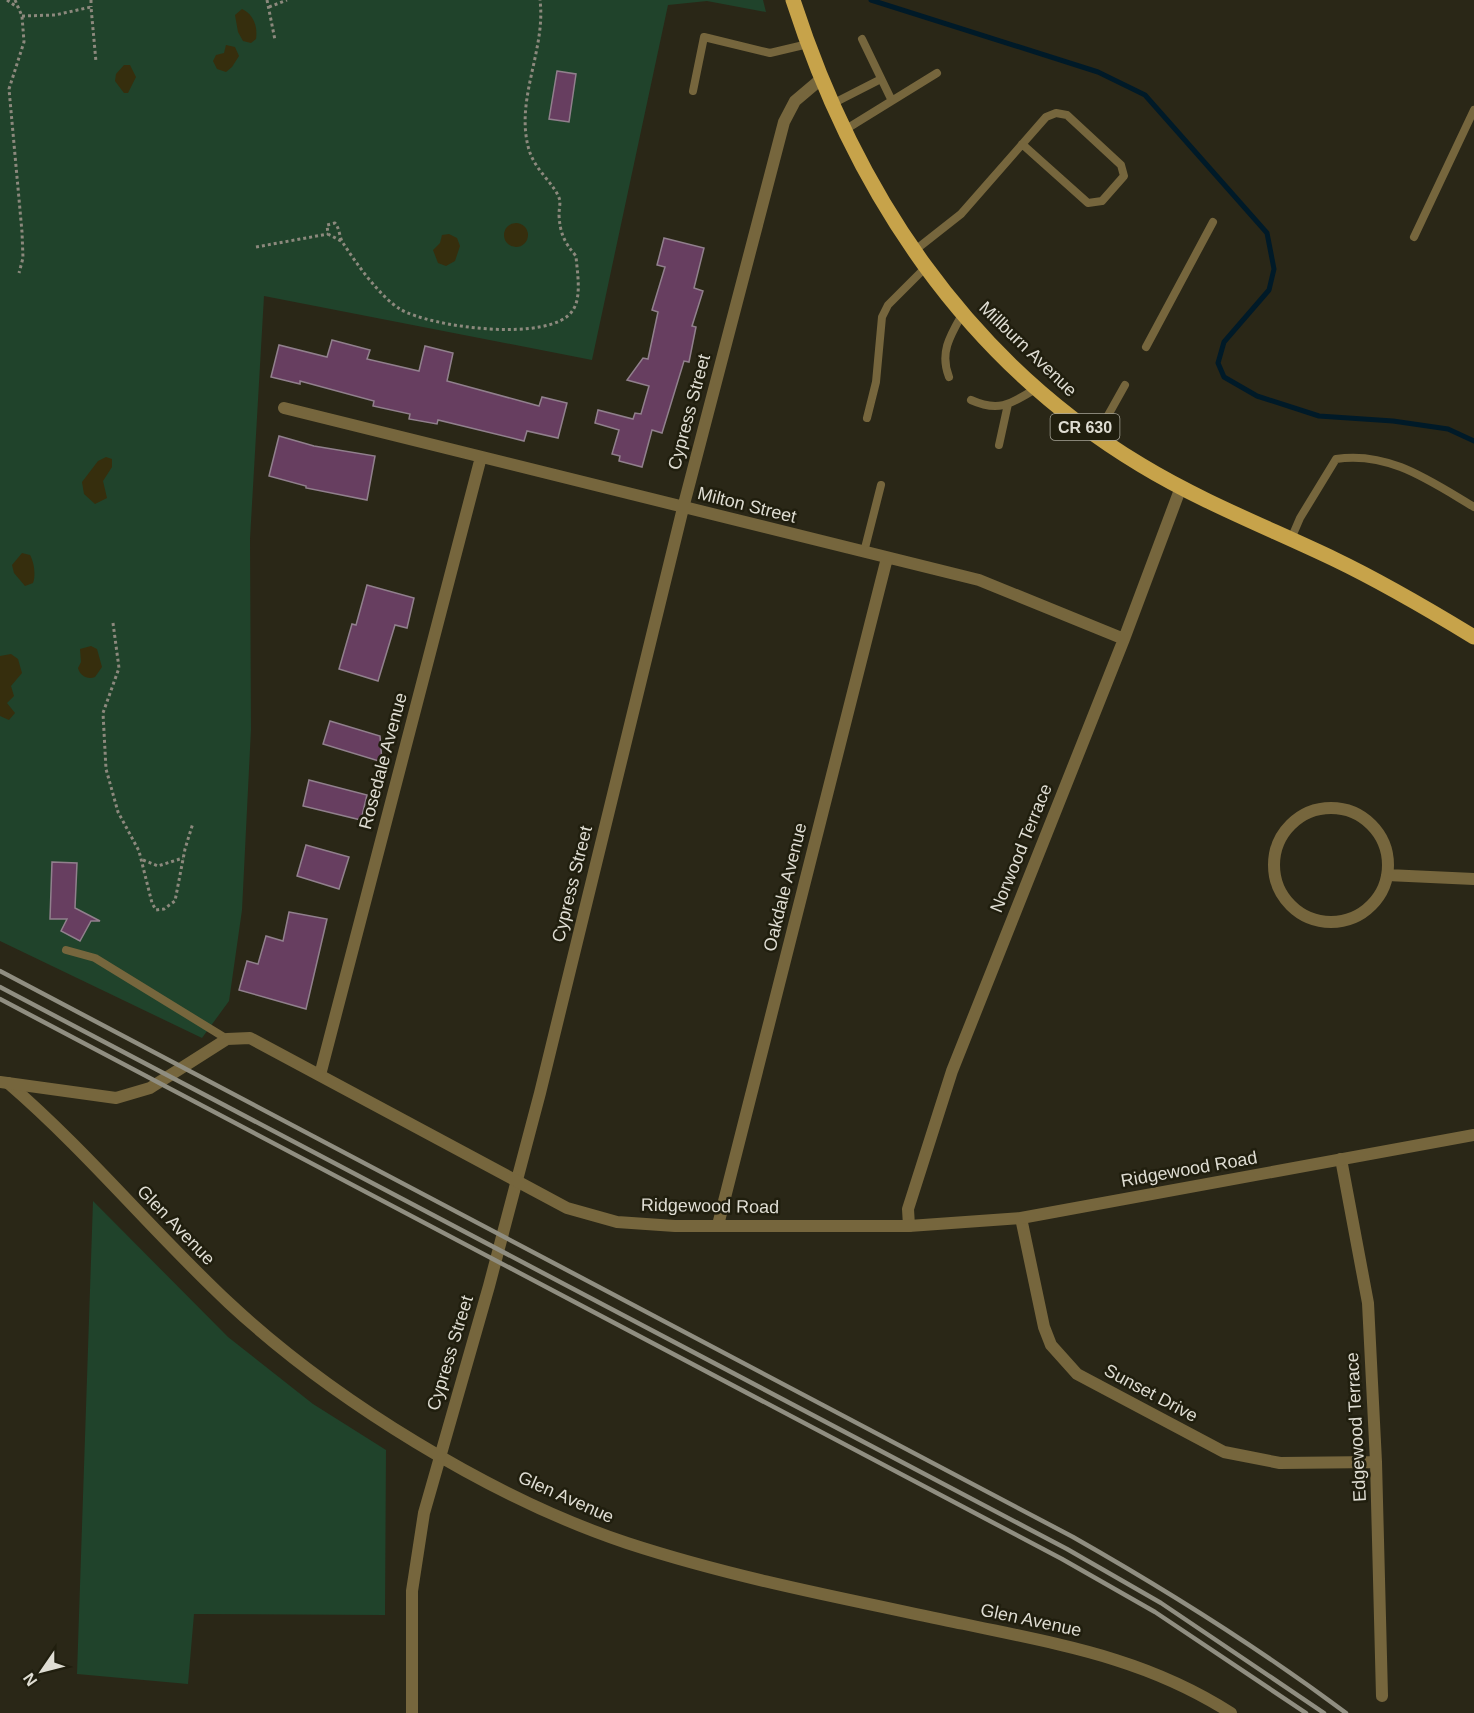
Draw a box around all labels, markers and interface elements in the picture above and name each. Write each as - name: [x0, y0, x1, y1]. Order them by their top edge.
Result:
- street label: Millburn Avenue: [975, 297, 1081, 401]
- street label: Cypress Street: [664, 352, 714, 472]
- road number: CR 630: [1050, 414, 1120, 440]
- street label: Milton Street: [696, 483, 798, 527]
- street label: Rosedale Avenue: [355, 690, 411, 832]
- street label: Norwood Terrace: [986, 781, 1056, 915]
- street label: Oakdale Avenue: [759, 821, 811, 953]
- street label: Cypress Street: [548, 824, 596, 944]
- street label: Ridgewood Road: [1119, 1147, 1259, 1191]
- street label: Glen Avenue: [133, 1181, 219, 1269]
- street label: Ridgewood Road: [641, 1195, 779, 1217]
- street label: Cypress Street: [423, 1293, 477, 1413]
- street label: Edgewood Terrace: [1342, 1352, 1370, 1502]
- street label: Sunset Drive: [1101, 1360, 1201, 1426]
- street label: Glen Avenue: [515, 1467, 617, 1527]
- street label: Glen Avenue: [979, 1600, 1083, 1640]
- north arrow: [12, 1641, 72, 1701]
- text: N: [20, 1670, 40, 1689]

